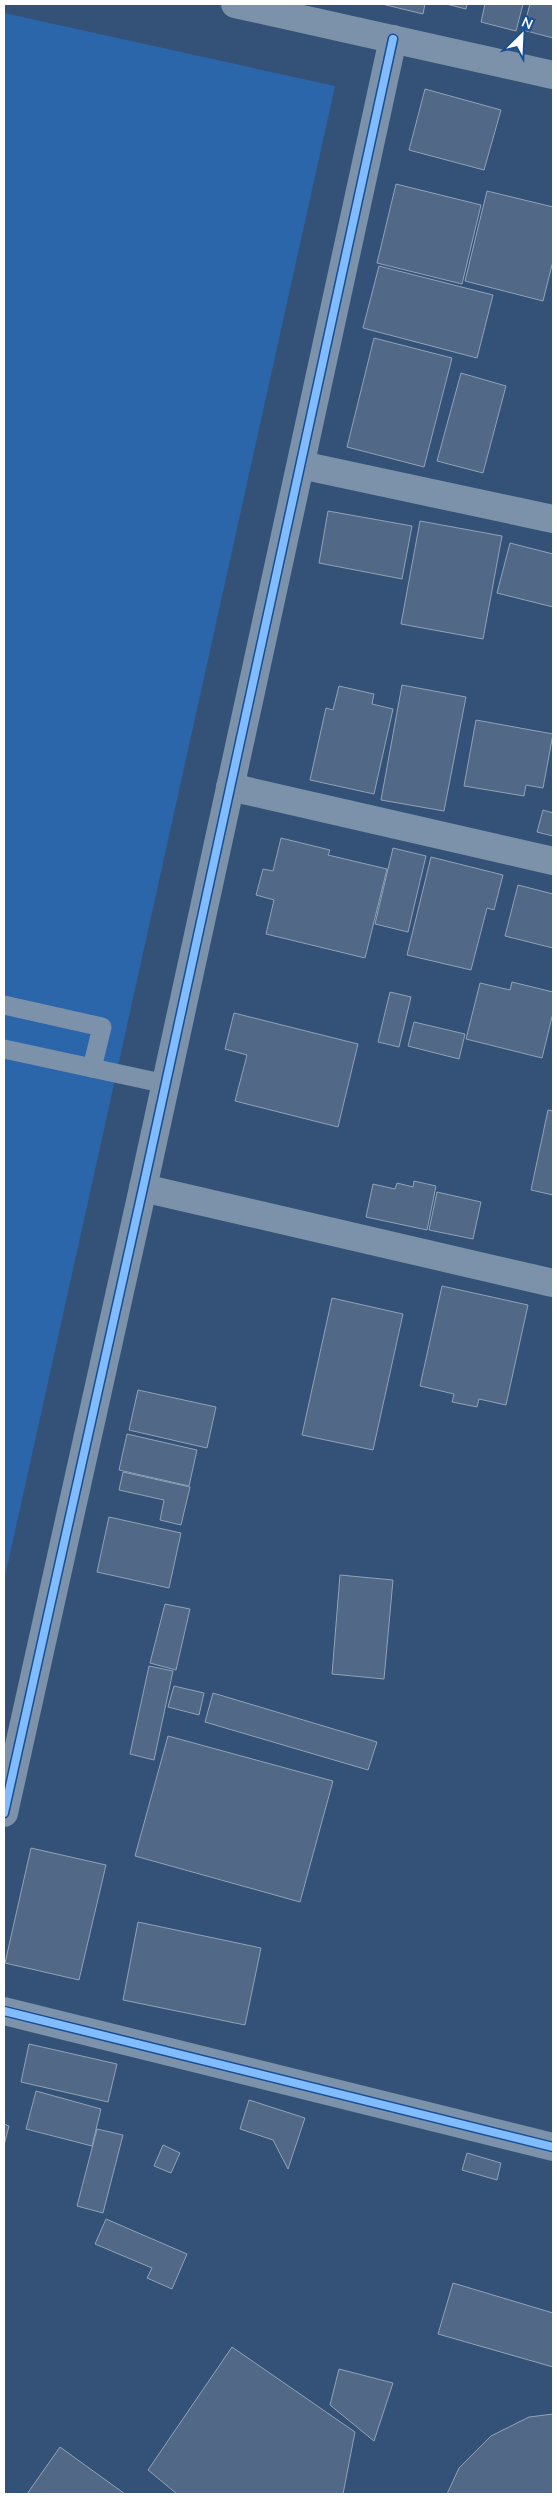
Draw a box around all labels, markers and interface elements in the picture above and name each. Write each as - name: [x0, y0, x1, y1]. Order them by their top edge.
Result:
- north arrow: [497, 10, 547, 60]
- text: N: [519, 13, 536, 33]

